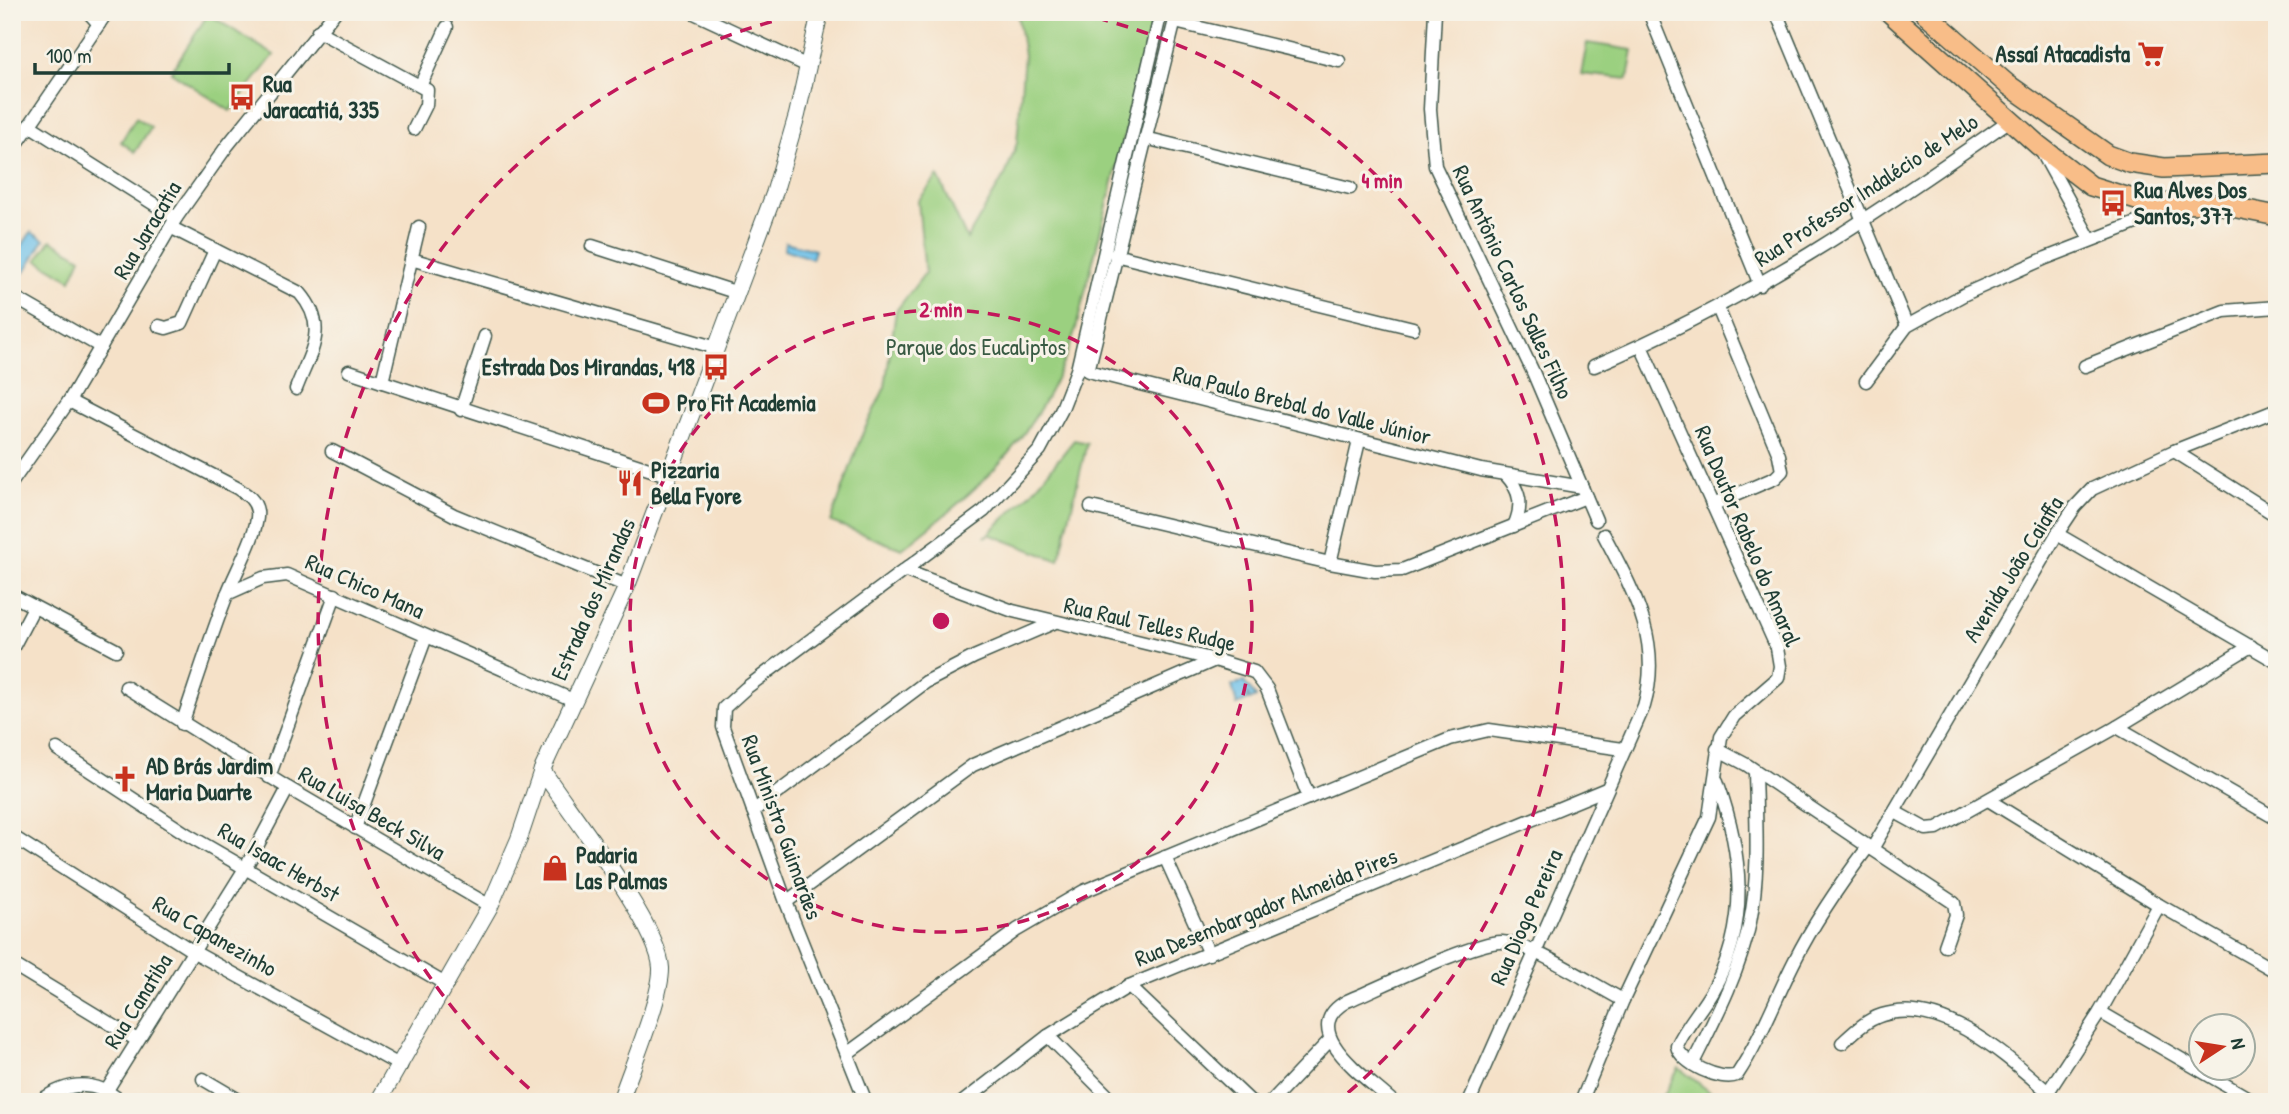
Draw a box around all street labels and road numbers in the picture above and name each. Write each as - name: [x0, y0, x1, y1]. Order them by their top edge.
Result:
- street label: Rua Professor Indalécio de Melo: [1748, 106, 1984, 274]
- street label: Rua Antônio Carlos Salles Filho: [1446, 160, 1581, 404]
- street label: Rua Jaracatia: [105, 175, 188, 285]
- street label: Rua Paulo Brebal do Valle Júnior: [1170, 357, 1434, 452]
- street label: Rua Doutor Rabelo do Amaral: [1688, 421, 1809, 652]
- street label: Avenida João Caiaffa: [1955, 490, 2070, 648]
- street label: Estrada dos Mirandas: [543, 513, 642, 685]
- street label: Rua Chico Mana: [301, 546, 430, 626]
- street label: Rua Raul Telles Rudge: [1061, 589, 1239, 658]
- street label: Rua Ministro Guimarães: [735, 730, 830, 924]
- street label: Rua Luisa Beck Silva: [293, 758, 451, 867]
- street label: Rua Isaac Herbst: [213, 814, 347, 909]
- street label: Rua Desembargador Almeida Pires: [1130, 840, 1402, 973]
- street label: Rua Diogo Pereira: [1482, 844, 1569, 989]
- street label: Rua Capanezinho: [148, 888, 283, 984]
- street label: Rua Canatiba: [96, 947, 179, 1054]

